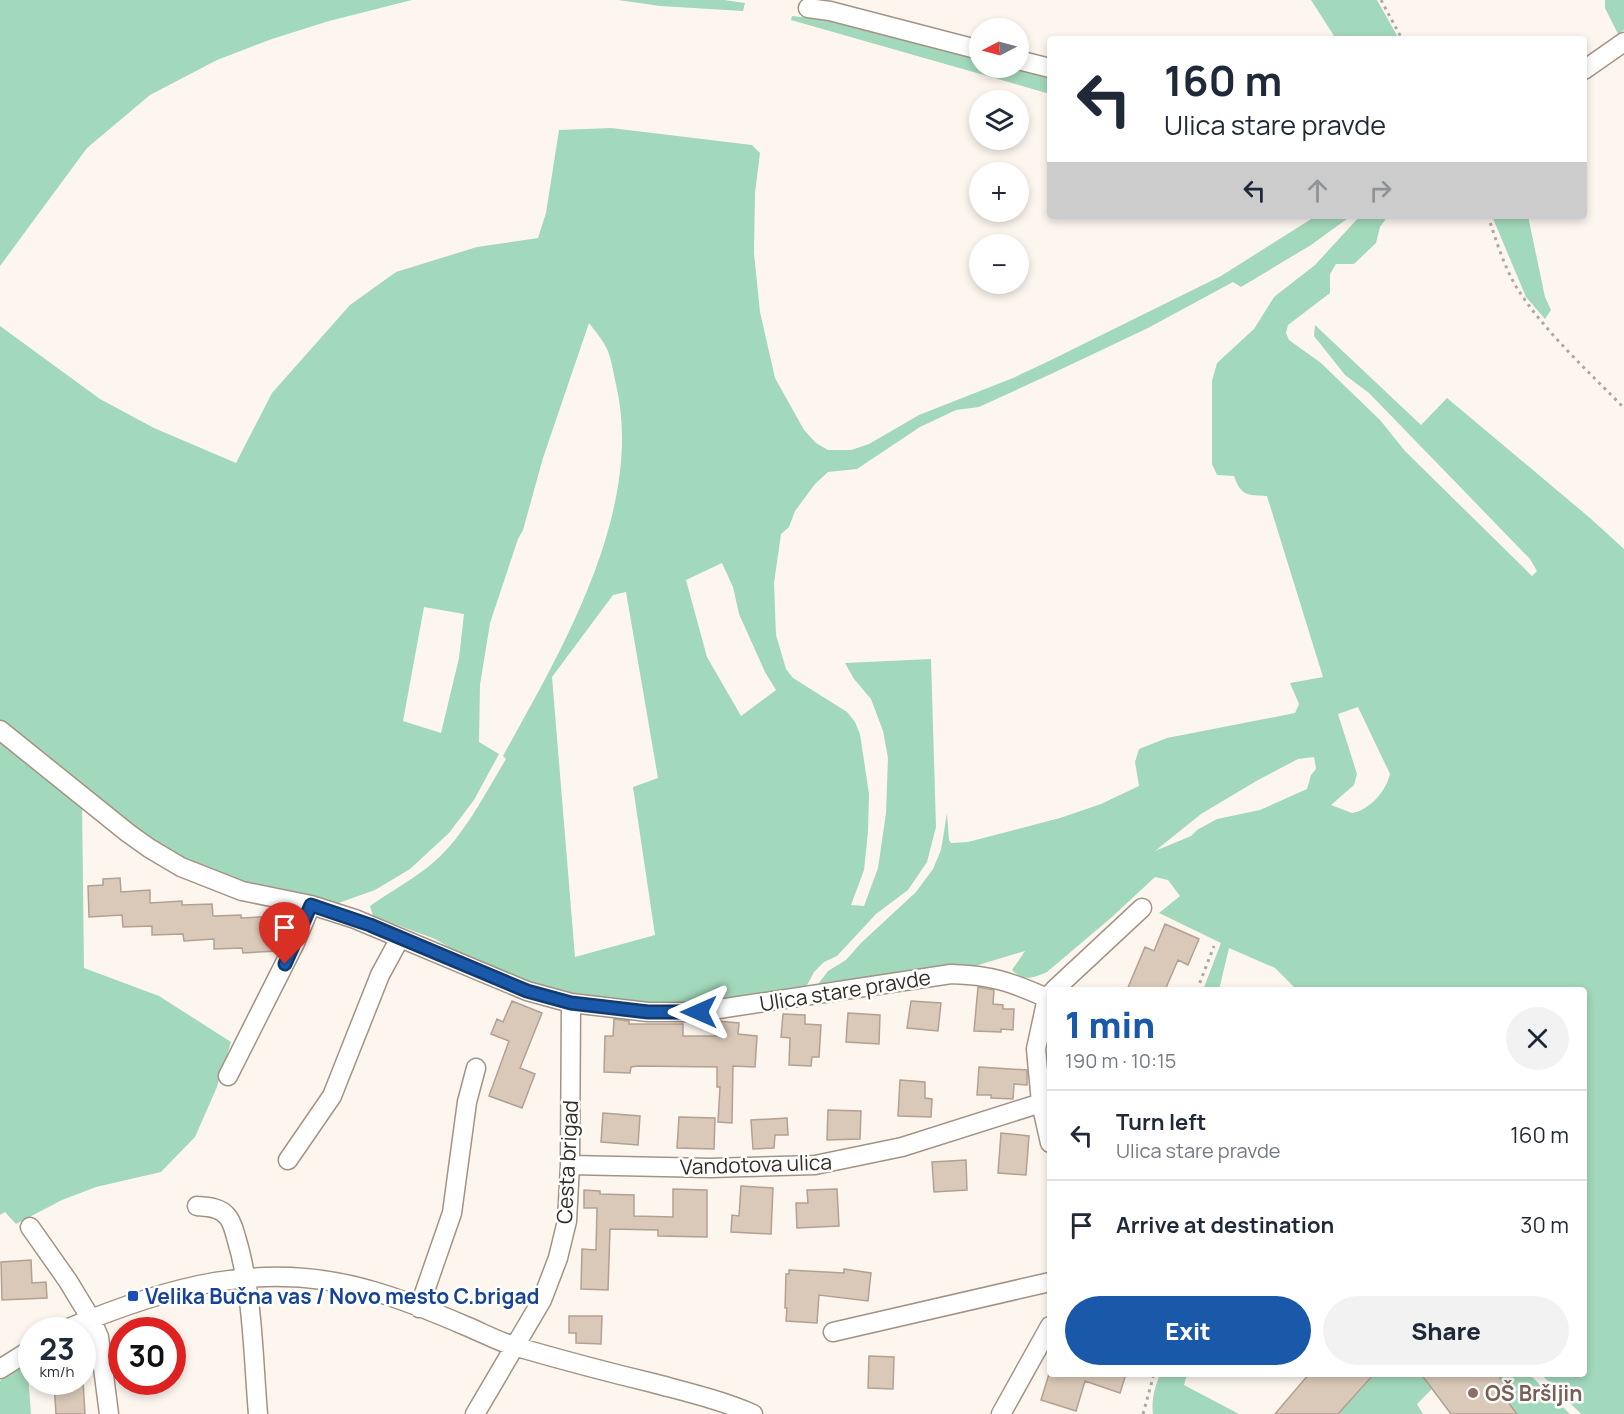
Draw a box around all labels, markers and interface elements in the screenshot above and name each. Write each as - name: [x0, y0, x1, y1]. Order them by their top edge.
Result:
- north arrow: [969, 18, 1029, 78]
- map controls: [969, 18, 1029, 294]
- text: 160 m: [1164, 51, 1282, 109]
- icon: left: [1065, 60, 1143, 138]
- button: layers: [969, 90, 1029, 150]
- text: Ulica stare pravde: [1164, 106, 1386, 143]
- button: +: [969, 162, 1029, 222]
- icon: left: [1238, 174, 1271, 207]
- icon: ahead: [1301, 174, 1334, 207]
- icon: right: [1364, 174, 1397, 207]
- button: −: [969, 234, 1029, 294]
- pin: [259, 902, 310, 964]
- icon: arrive: [268, 911, 301, 944]
- street label: Ulica stare pravde: [758, 963, 932, 1017]
- position arrow: [667, 980, 731, 1044]
- text: 1 min: [1065, 1000, 1155, 1049]
- button: close: [1506, 1007, 1569, 1070]
- text: 190 m · 10:15: [1065, 1047, 1176, 1074]
- street label: Cesta brigad: [550, 1099, 584, 1225]
- text: Turn left: [1116, 1107, 1206, 1137]
- icon: left: [1065, 1119, 1098, 1152]
- text: 160 m: [1510, 1120, 1569, 1150]
- text: Ulica stare pravde: [1116, 1137, 1280, 1164]
- street label: Vandotova ulica: [680, 1147, 832, 1181]
- icon: arrive: [1065, 1209, 1098, 1242]
- text: Arrive at destination: [1116, 1210, 1334, 1240]
- text: 30 m: [1520, 1210, 1569, 1240]
- place label: Velika Bučna vas / Novo mesto C.brigad: [145, 1282, 540, 1310]
- marker: Velika Bučna vas / Novo mesto C.brigad: [126, 1289, 140, 1303]
- button: Exit: [1065, 1296, 1311, 1365]
- button: Share: [1323, 1296, 1569, 1365]
- speed limit sign: 30: [108, 1317, 186, 1395]
- text: 23: [39, 1328, 75, 1369]
- text: km/h: [40, 1361, 74, 1382]
- place label: OŠ Bršljin: [1485, 1379, 1582, 1407]
- marker: OŠ Bršljin: [1466, 1386, 1480, 1400]

